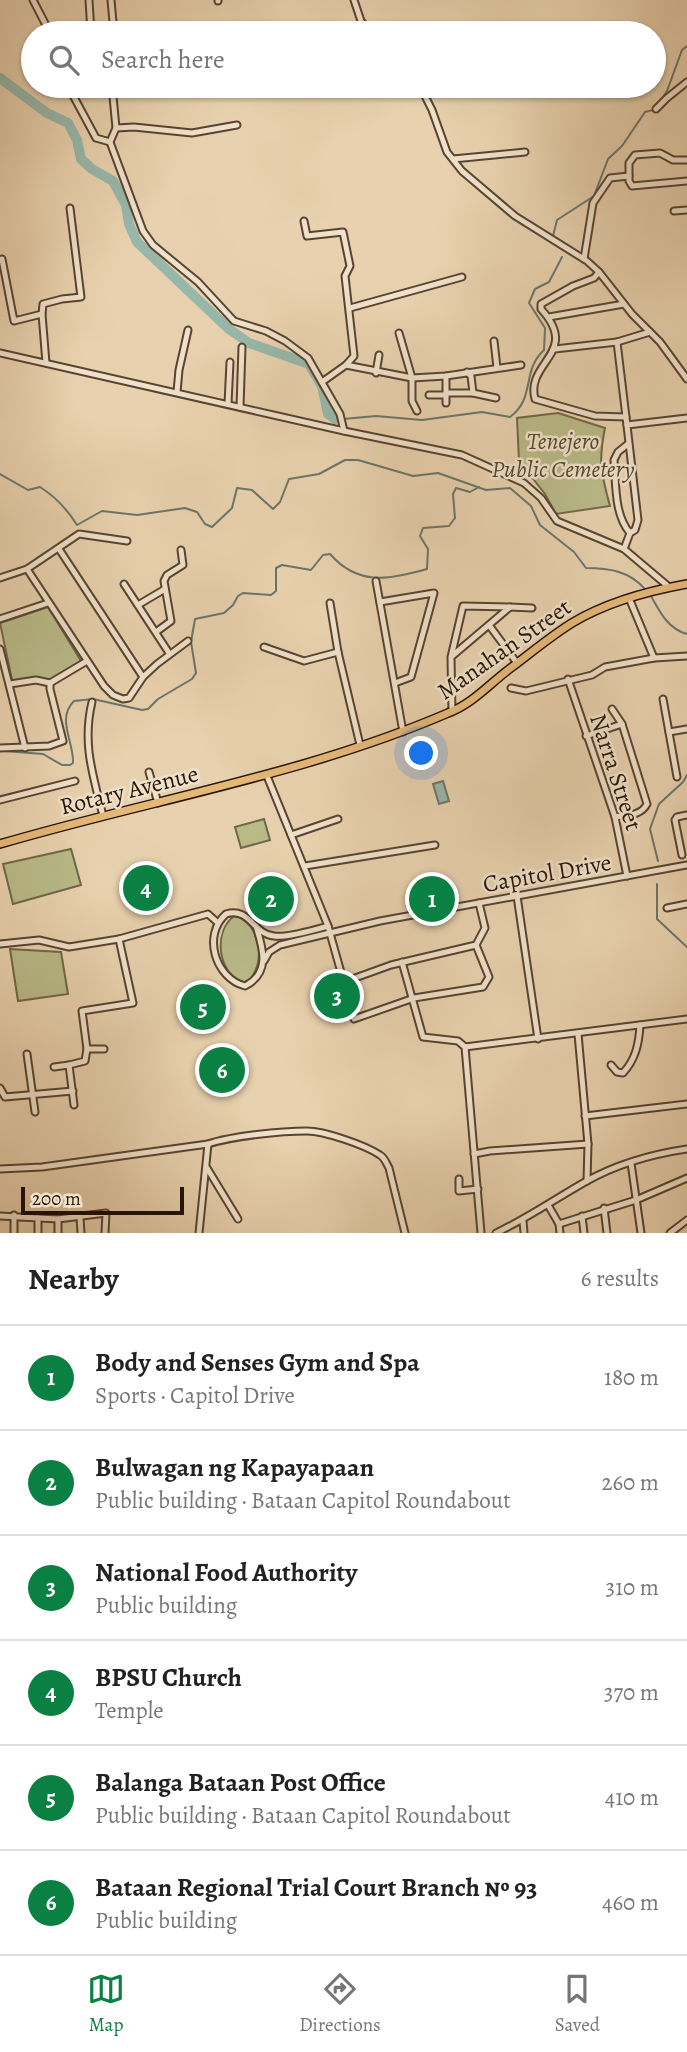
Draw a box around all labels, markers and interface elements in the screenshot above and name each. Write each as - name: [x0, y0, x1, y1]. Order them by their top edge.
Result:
- search box: [21, 21, 666, 98]
- icon: search: [45, 41, 83, 79]
- text: Search here: [101, 42, 225, 77]
- park label: Tenejero Public Cemetery: [491, 425, 635, 485]
- street label: Manahan Street: [431, 591, 577, 707]
- street label: Narra Street: [582, 709, 650, 835]
- your location: [404, 736, 438, 770]
- street label: Rotary Avenue: [56, 757, 202, 823]
- street label: Capitol Drive: [480, 846, 614, 900]
- pin: 4: [123, 862, 169, 914]
- pin: 2: [248, 873, 294, 925]
- pin: 1: [409, 873, 455, 925]
- pin: 3: [314, 970, 360, 1022]
- pin: 5: [180, 981, 226, 1033]
- pin: 6: [199, 1044, 245, 1096]
- scale bar: [21, 1184, 184, 1216]
- text: 200 m: [32, 1186, 81, 1212]
- text: Nearby: [28, 1259, 119, 1299]
- text: 6 results: [581, 1263, 659, 1294]
- text: Body and Senses Gym and Spa: [95, 1345, 420, 1380]
- text: 1: [47, 1362, 55, 1393]
- text: 180 m: [604, 1362, 659, 1393]
- text: Sports · Capitol Drive: [95, 1380, 295, 1411]
- text: Bulwagan ng Kapayapaan: [95, 1450, 374, 1485]
- text: 2: [45, 1467, 57, 1498]
- text: 260 m: [601, 1467, 659, 1498]
- text: Public building · Bataan Capitol Roundabout: [95, 1485, 511, 1516]
- text: National Food Authority: [95, 1555, 357, 1590]
- text: 3: [46, 1572, 56, 1603]
- text: 310 m: [606, 1572, 659, 1603]
- text: Public building: [95, 1590, 237, 1621]
- text: BPSU Church: [95, 1660, 242, 1695]
- text: 4: [46, 1677, 56, 1708]
- text: 370 m: [604, 1677, 659, 1708]
- text: Temple: [95, 1695, 164, 1726]
- text: Balanga Bataan Post Office: [95, 1765, 386, 1800]
- text: 5: [46, 1782, 56, 1813]
- text: 410 m: [605, 1782, 659, 1813]
- text: Public building · Bataan Capitol Roundabout: [95, 1800, 511, 1831]
- text: Bataan Regional Trial Court Branch № 93: [95, 1870, 537, 1905]
- text: 6: [46, 1887, 56, 1918]
- text: 460 m: [602, 1887, 659, 1918]
- text: Public building: [95, 1905, 237, 1936]
- tab: Map: [87, 1970, 125, 2038]
- tab: Directions: [299, 1970, 381, 2038]
- tab: Saved: [555, 1970, 600, 2038]

